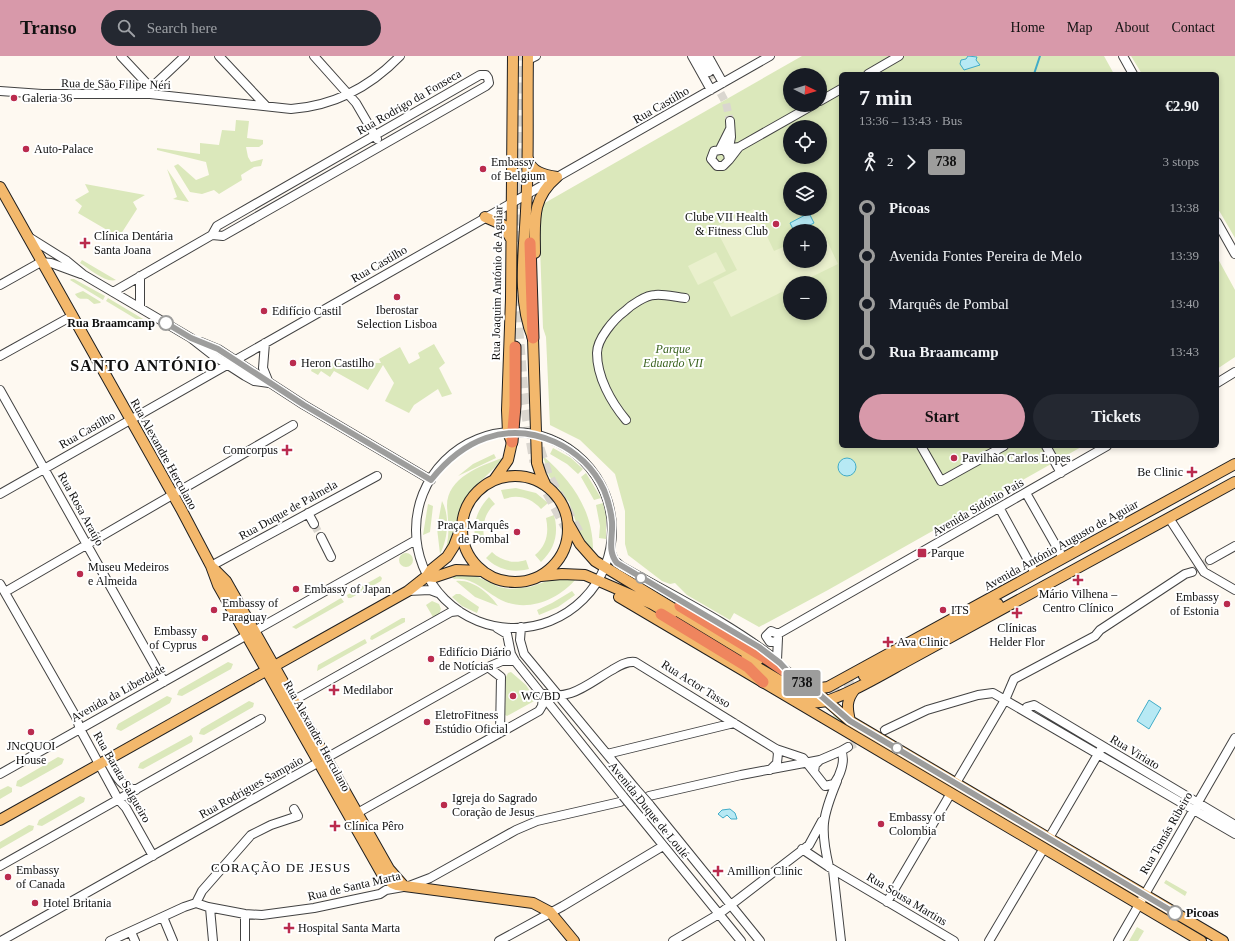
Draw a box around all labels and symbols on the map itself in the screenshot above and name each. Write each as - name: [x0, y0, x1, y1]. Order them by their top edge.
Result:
- street label: Rua Rodrigo da Fonseca: [354, 66, 464, 138]
- north arrow: [783, 68, 827, 112]
- street label: Rua de São Filipe Néri: [61, 76, 172, 92]
- street label: Rua Castilho: [631, 83, 691, 127]
- place label: Galeria 36: [22, 91, 72, 105]
- marker: Galeria 36: [9, 93, 19, 103]
- place label: Auto-Palace: [34, 142, 93, 156]
- marker: Auto-Palace: [21, 144, 31, 154]
- place label: Embassy of Belgium: [491, 155, 546, 183]
- marker: Embassy of Belgium: [478, 164, 488, 174]
- street label: Rua Joaquim António de Aguiar: [489, 206, 505, 360]
- place label: Clube VII Health & Fitness Club: [685, 210, 768, 238]
- marker: Clube VII Health & Fitness Club: [771, 219, 781, 229]
- place label: Clínica Dentária Santa Joana: [94, 229, 174, 257]
- marker: Clínica Dentária Santa Joana: [79, 237, 91, 249]
- street label: Rua Castilho: [349, 242, 409, 286]
- marker: Iberostar Selection Lisboa: [392, 292, 402, 302]
- place label: Iberostar Selection Lisboa: [357, 303, 438, 331]
- place label: Edifício Castil: [272, 304, 342, 318]
- marker: Edifício Castil: [259, 306, 269, 316]
- marker: Rua Braamcamp: [158, 315, 174, 331]
- place label: Rua Braamcamp: [67, 316, 155, 330]
- park label: Parque Eduardo VII: [642, 342, 704, 370]
- district label: SANTO ANTÓNIO: [70, 356, 218, 374]
- place label: Heron Castilho: [301, 356, 374, 370]
- marker: Heron Castilho: [288, 358, 298, 368]
- street label: Rua Alexandre Herculano: [128, 396, 200, 512]
- street label: Rua Castilho: [57, 408, 117, 452]
- place label: Comcorpus: [223, 443, 278, 457]
- marker: Comcorpus: [281, 444, 293, 456]
- place label: Pavilhão Carlos Lopes: [962, 451, 1071, 465]
- marker: Pavilhão Carlos Lopes: [949, 453, 959, 463]
- place label: Be Clinic: [1137, 465, 1183, 479]
- marker: Be Clinic: [1186, 466, 1198, 478]
- street label: Rua Rosa Araújo: [55, 470, 107, 548]
- street label: Avenida Sidónio Pais: [930, 475, 1026, 539]
- street label: Rua Duque de Palmela: [236, 477, 340, 543]
- street label: Avenida António Augusto de Aguiar: [981, 497, 1141, 593]
- place label: Praça Marquês de Pombal: [437, 518, 510, 546]
- marker: Praça Marquês de Pombal: [512, 527, 522, 537]
- place label: Parque: [931, 546, 964, 560]
- marker: Parque: [916, 547, 928, 559]
- place label: Museu Medeiros e Almeida: [88, 560, 169, 588]
- marker: Museu Medeiros e Almeida: [75, 569, 85, 579]
- unlabelled marker: [635, 572, 647, 584]
- marker: Mário Vilhena – Centro Clínico: [1072, 574, 1084, 586]
- place label: Embassy of Japan: [304, 582, 391, 596]
- marker: Embassy of Japan: [291, 584, 301, 594]
- place label: Mário Vilhena – Centro Clínico: [1039, 587, 1118, 615]
- place label: Embassy of Estonia: [1170, 590, 1220, 618]
- place label: Embassy of Paraguay: [222, 596, 278, 624]
- marker: Embassy of Estonia: [1222, 599, 1232, 609]
- place label: ITS: [951, 603, 969, 617]
- marker: Embassy of Paraguay: [209, 605, 219, 615]
- marker: ITS: [938, 605, 948, 615]
- marker: Clínicas Helder Flor: [1011, 607, 1023, 619]
- place label: Clínicas Helder Flor: [989, 621, 1045, 649]
- place label: Embassy of Cyprus: [149, 624, 197, 652]
- marker: Embassy of Cyprus: [200, 633, 210, 643]
- place label: Ava Clinic: [897, 635, 948, 649]
- marker: Ava Clinic: [882, 636, 894, 648]
- place label: Edifício Diário de Notícias: [439, 645, 511, 673]
- marker: Edifício Diário de Notícias: [426, 654, 436, 664]
- street label: Rua Actor Tasso: [659, 657, 733, 711]
- street label: Avenida da Liberdade: [68, 661, 168, 725]
- line badge: 738: [779, 670, 825, 696]
- street label: Rua Alexandre Herculano: [281, 678, 353, 794]
- place label: Medilabor: [343, 683, 393, 697]
- marker: Medilabor: [328, 684, 340, 696]
- place label: WC/BD: [521, 689, 561, 703]
- marker: WC/BD: [508, 691, 518, 701]
- place label: EletroFitness Estúdio Oficial: [435, 708, 509, 736]
- marker: EletroFitness Estúdio Oficial: [422, 717, 432, 727]
- marker: JNcQUOI House: [26, 727, 36, 737]
- street label: Rua Barata Salgueiro: [90, 729, 154, 825]
- street label: Rua Viriato: [1108, 732, 1162, 772]
- place label: JNcQUOI House: [7, 739, 55, 767]
- unlabelled marker: [891, 742, 903, 754]
- street label: Rua Rodrigues Sampaio: [197, 753, 305, 821]
- street label: Avenida Duque de Loulé: [606, 759, 692, 861]
- street label: Rua Tomás Ribeiro: [1137, 789, 1195, 877]
- place label: Igreja do Sagrado Coração de Jesus: [452, 791, 537, 819]
- marker: Igreja do Sagrado Coração de Jesus: [439, 800, 449, 810]
- place label: Embassy of Colombia: [889, 810, 945, 838]
- place label: Clínica Pêro: [344, 819, 404, 833]
- marker: Embassy of Colombia: [876, 819, 886, 829]
- marker: Clínica Pêro: [329, 820, 341, 832]
- district label: CORAÇÃO DE JESUS: [211, 860, 351, 875]
- place label: Embassy of Canada: [16, 863, 66, 891]
- place label: Amillion Clinic: [727, 864, 803, 878]
- marker: Amillion Clinic: [712, 865, 724, 877]
- street label: Rua de Santa Marta: [306, 868, 402, 904]
- street label: Rua Sousa Martins: [864, 869, 950, 929]
- marker: Embassy of Canada: [3, 872, 13, 882]
- place label: Hotel Britania: [43, 896, 112, 910]
- marker: Hotel Britania: [30, 898, 40, 908]
- marker: Picoas: [1167, 905, 1183, 921]
- place label: Picoas: [1186, 906, 1219, 920]
- place label: Hospital Santa Marta: [298, 921, 401, 935]
- marker: Hospital Santa Marta: [283, 922, 295, 934]

